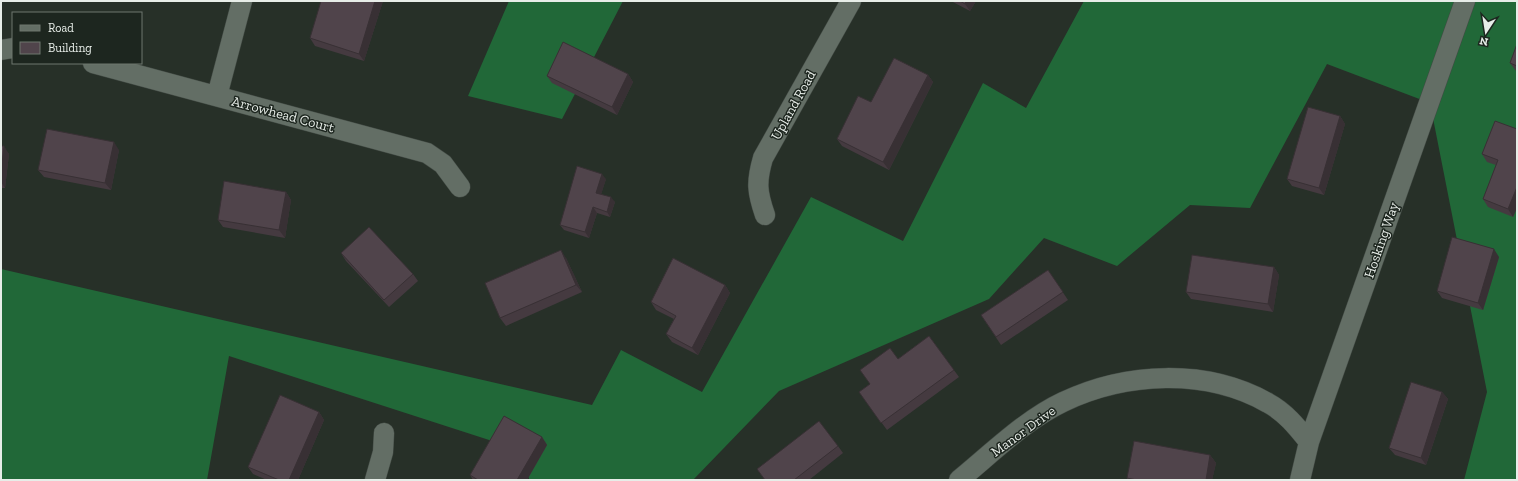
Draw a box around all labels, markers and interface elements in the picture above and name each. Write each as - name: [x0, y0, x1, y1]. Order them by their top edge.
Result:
- legend: [12, 12, 142, 64]
- north arrow: [1466, 12, 1506, 52]
- text: Road: [48, 21, 74, 35]
- text: N: [1478, 34, 1489, 49]
- text: Building: [48, 41, 92, 55]
- street label: Upland Road: [767, 67, 820, 143]
- street label: Arrowhead Court: [230, 93, 337, 137]
- street label: Hosking Way: [1361, 199, 1403, 280]
- street label: Manor Drive: [988, 402, 1059, 461]

